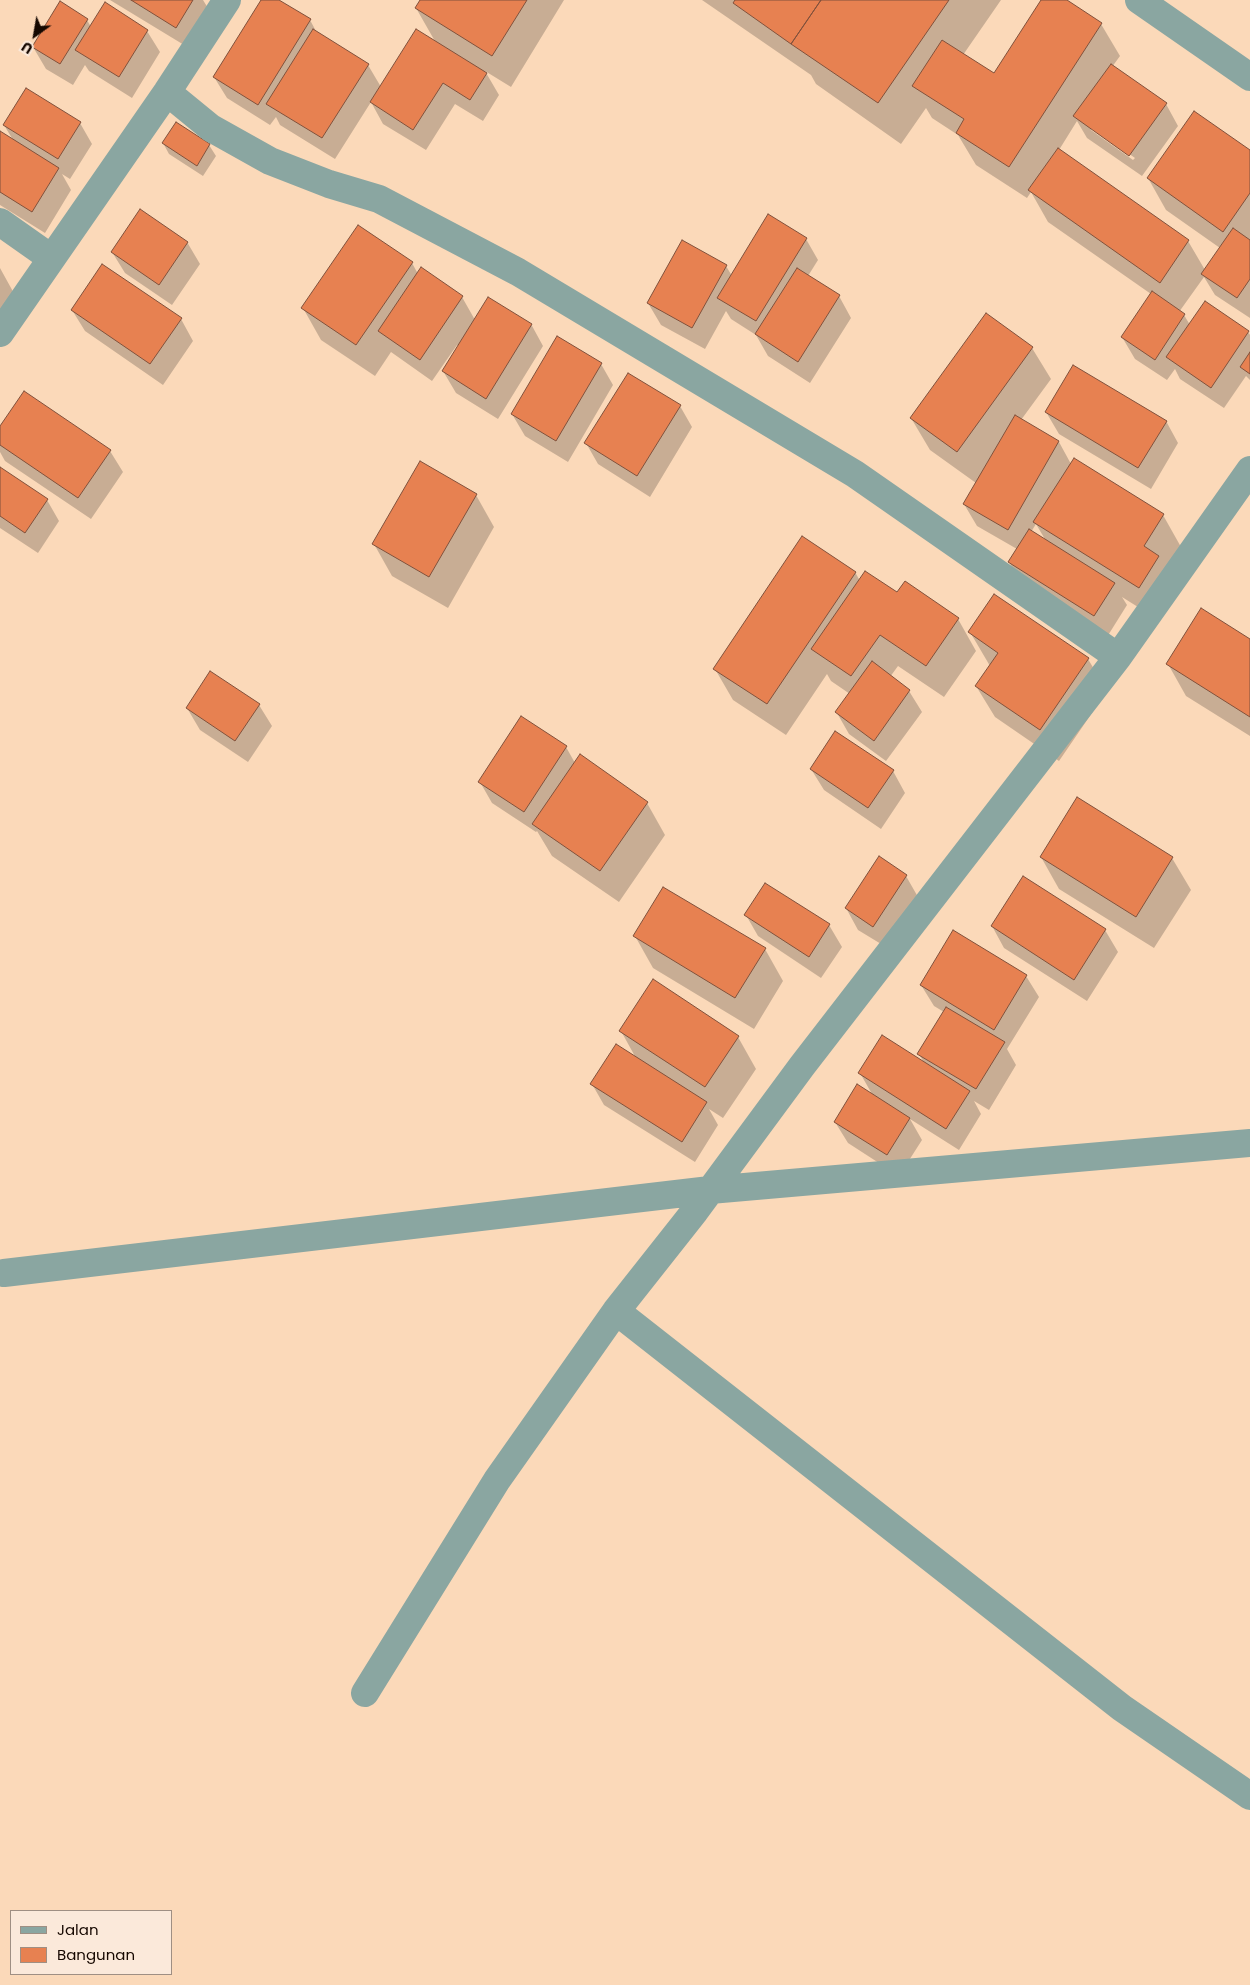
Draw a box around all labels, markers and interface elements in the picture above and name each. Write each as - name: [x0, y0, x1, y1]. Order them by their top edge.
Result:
- north arrow: [10, 10, 60, 60]
- text: U: [18, 37, 37, 59]
- legend: [10, 1910, 172, 1975]
- text: Jalan: [57, 1919, 99, 1940]
- text: Bangunan: [57, 1944, 135, 1965]

